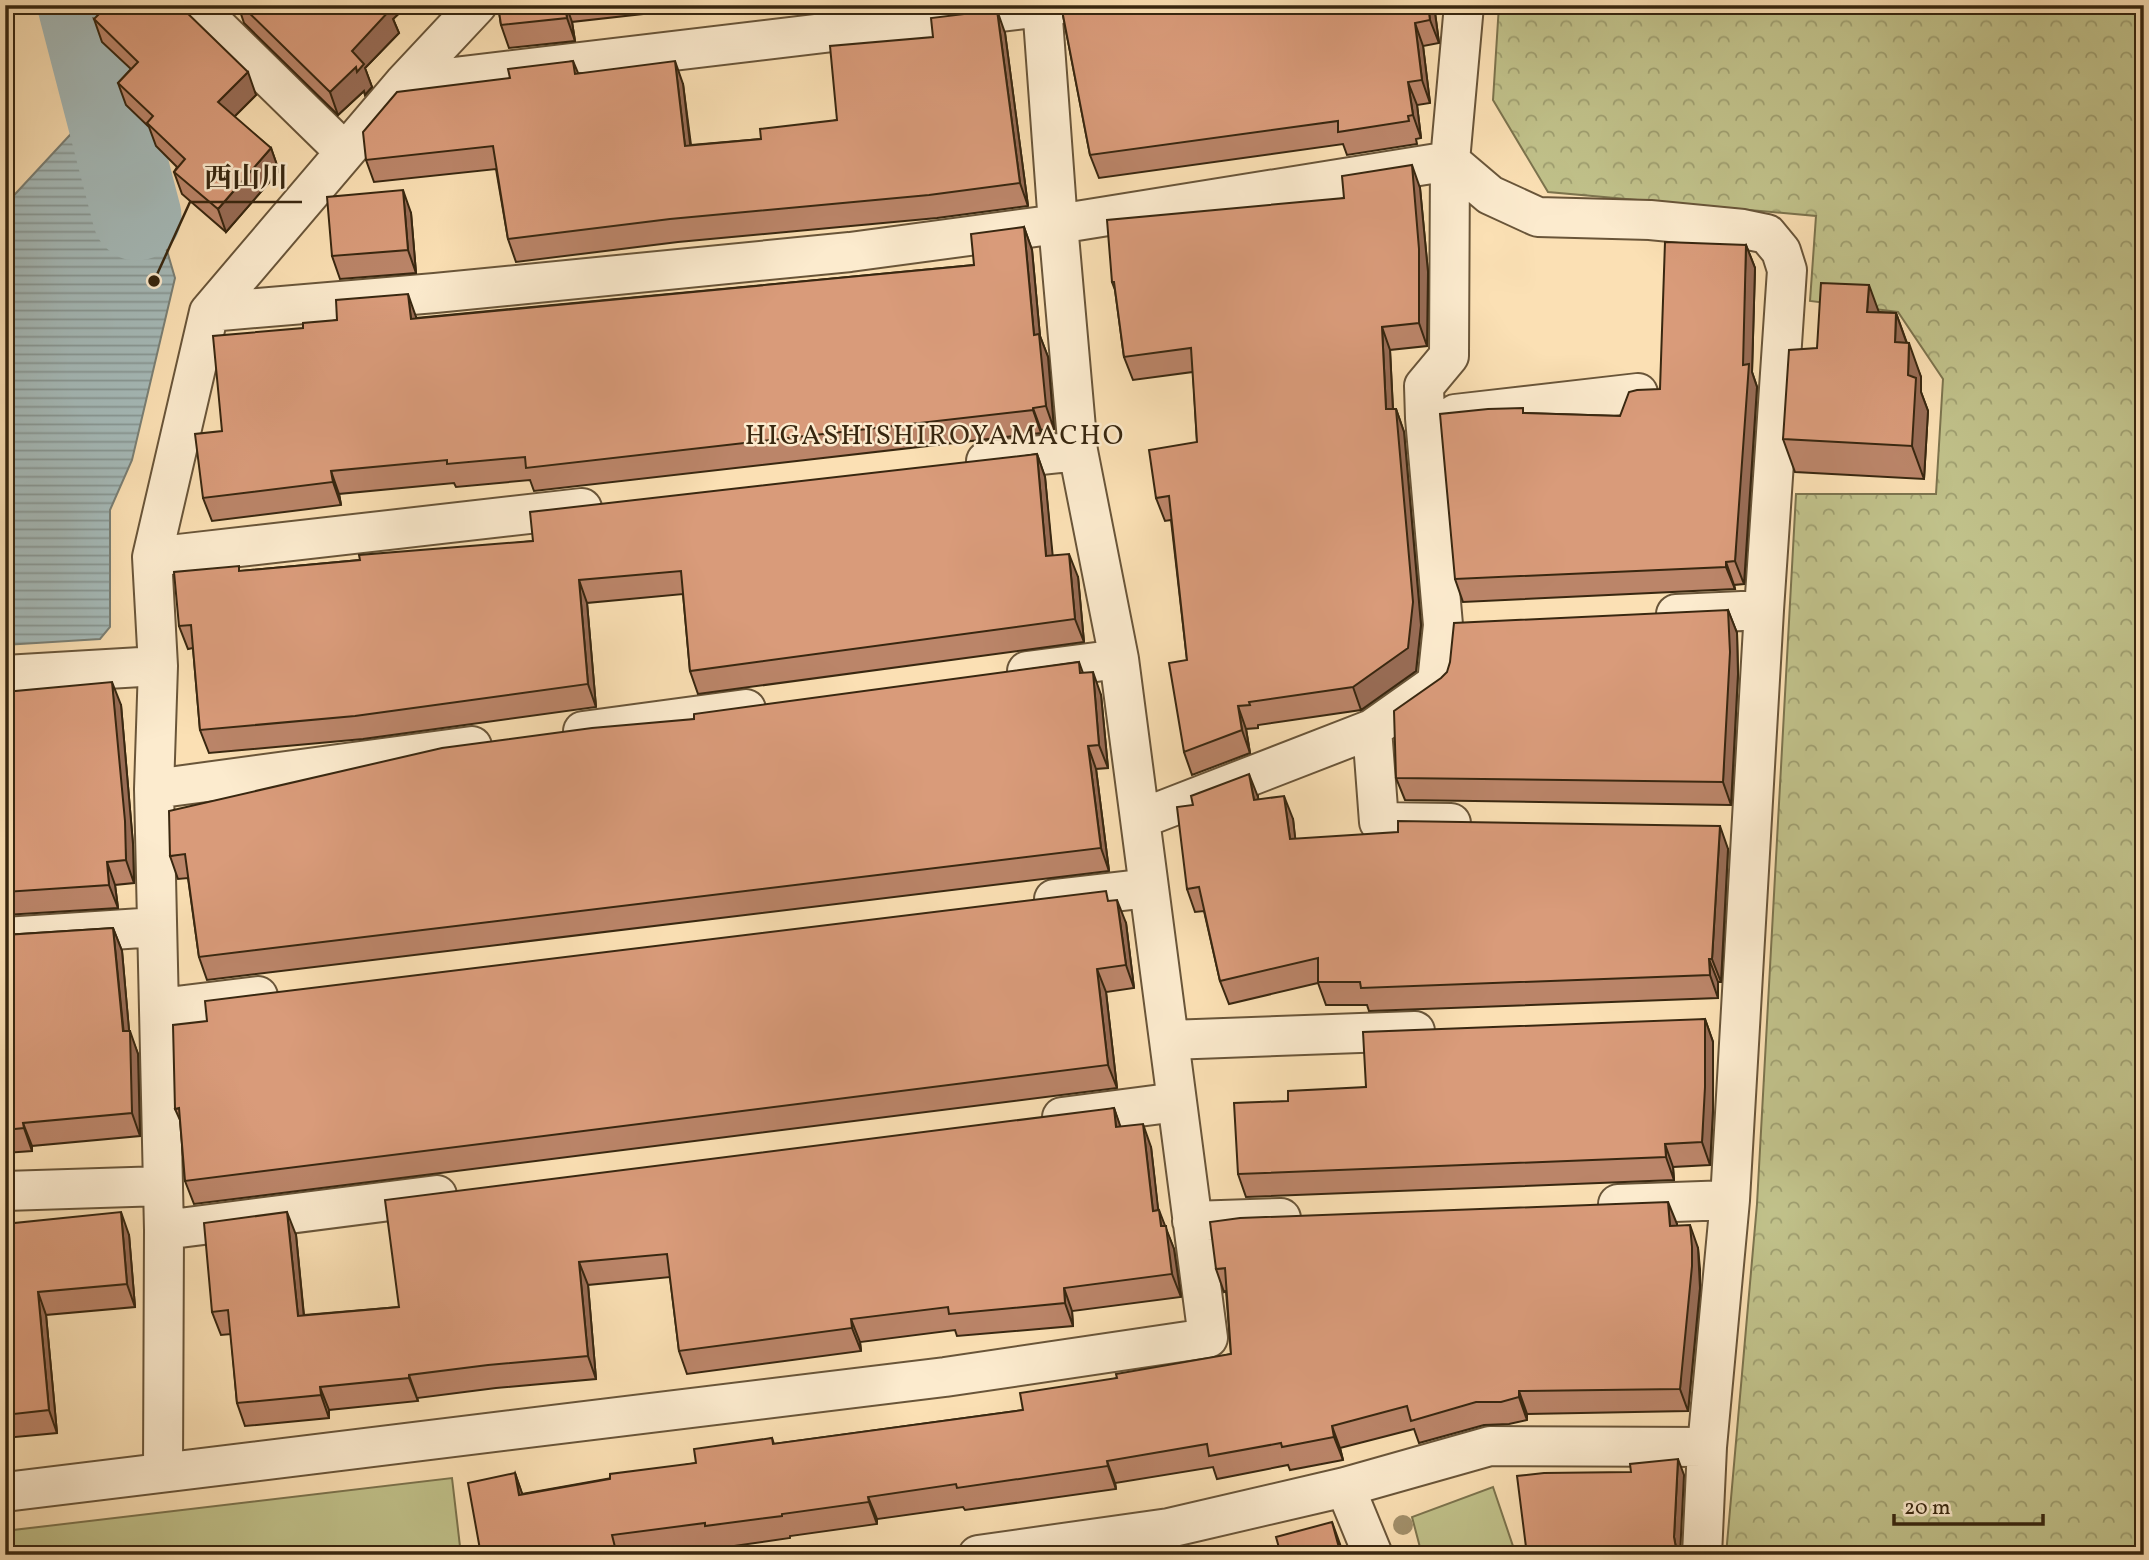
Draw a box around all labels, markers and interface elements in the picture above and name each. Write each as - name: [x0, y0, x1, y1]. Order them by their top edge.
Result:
- callout: 西山川: [190, 153, 302, 202]
- text: 西山川: [204, 160, 288, 199]
- district label: HIGASHISHIROYAMACHO: [745, 417, 1125, 456]
- scale bar: [1894, 1483, 2042, 1527]
- text: 20 m: [1904, 1494, 1950, 1523]

